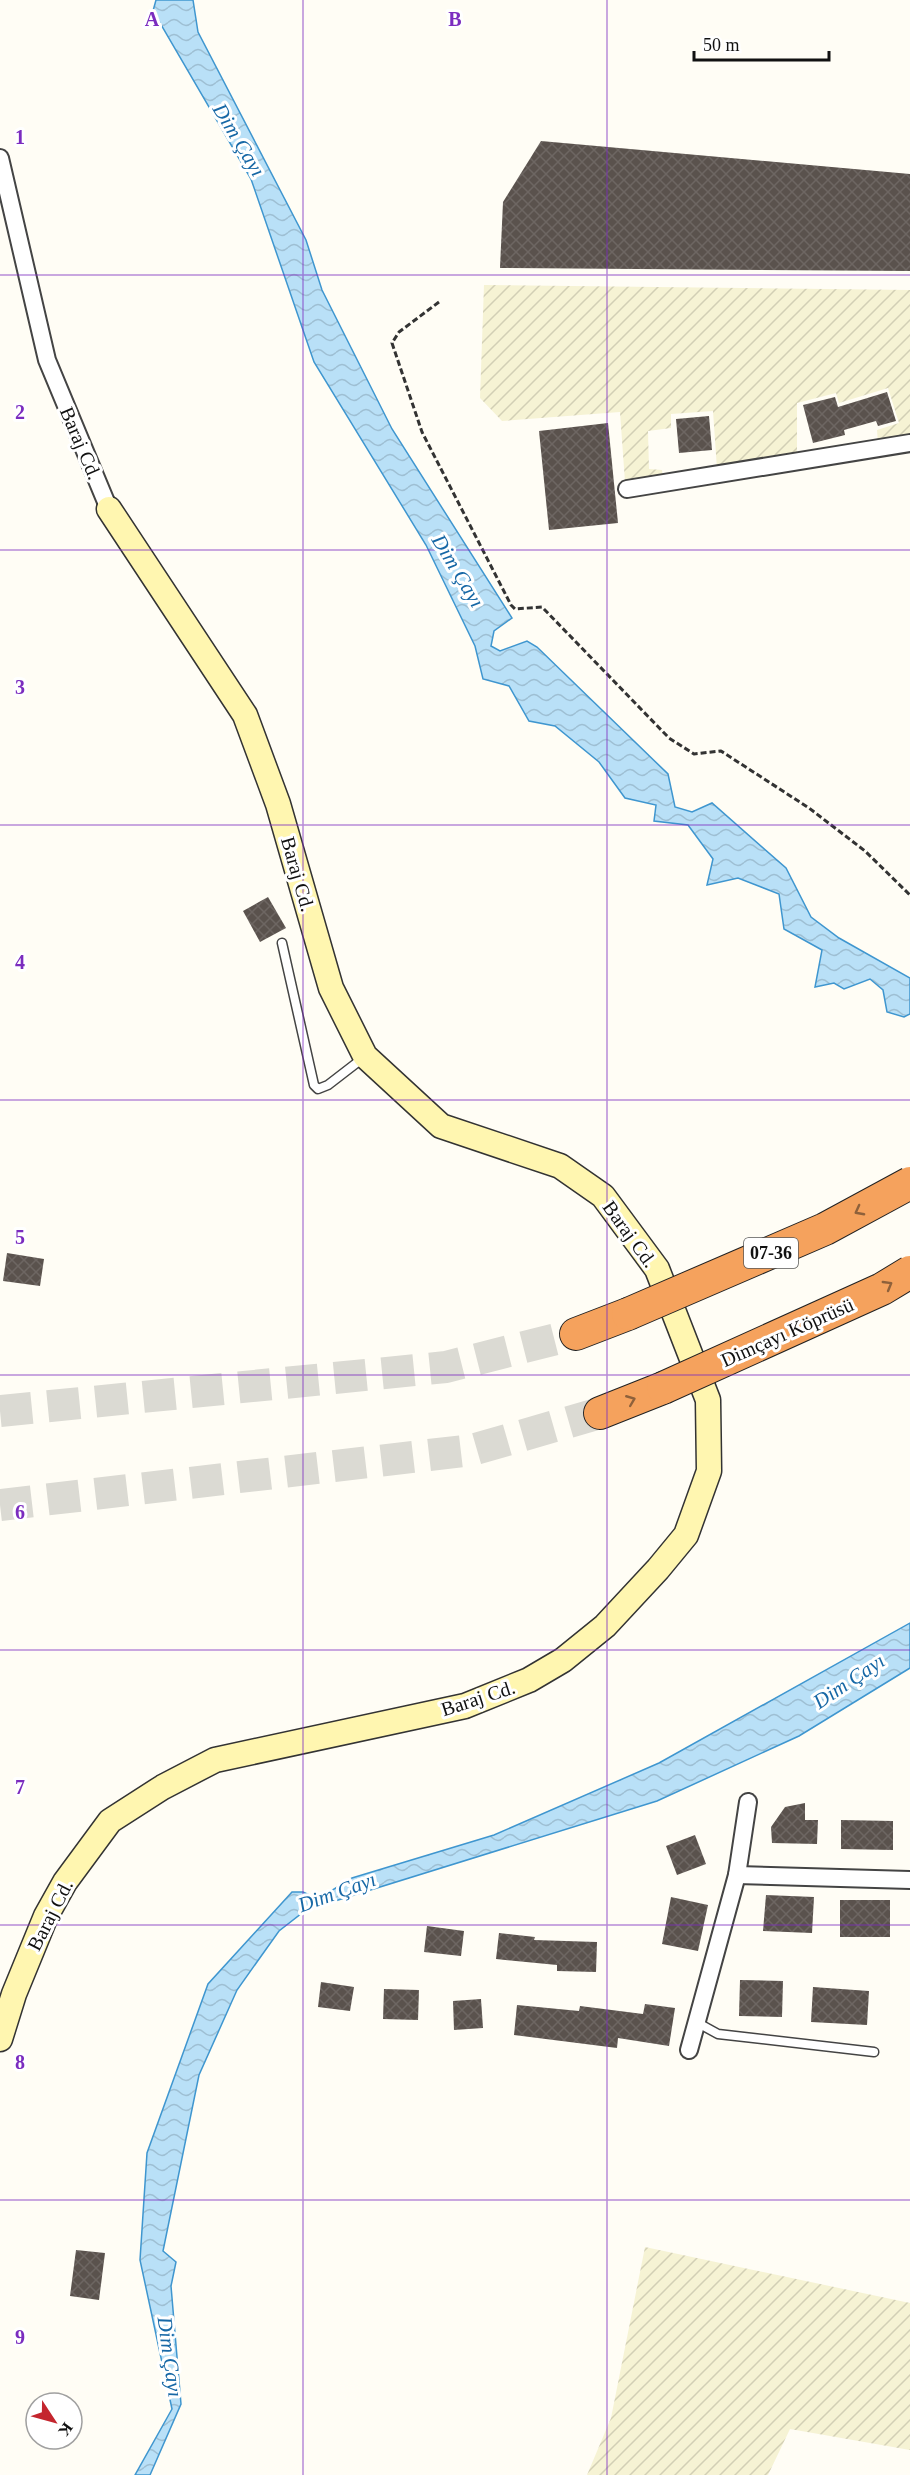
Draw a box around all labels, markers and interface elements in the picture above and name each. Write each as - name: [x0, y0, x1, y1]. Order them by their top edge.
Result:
- text: A: [145, 8, 160, 30]
- text: B: [448, 8, 462, 30]
- scale bar: [694, 24, 829, 62]
- text: 50 m: [703, 35, 740, 55]
- water label: Dim Çayı: [207, 98, 270, 181]
- text: 1: [15, 126, 25, 148]
- text: 2: [15, 401, 25, 423]
- street label: Baraj Cd.: [55, 403, 106, 483]
- water label: Dim Çayı: [426, 529, 489, 612]
- text: 3: [15, 676, 25, 698]
- street label: Baraj Cd.: [276, 834, 319, 914]
- text: 4: [15, 951, 25, 973]
- street label: Baraj Cd.: [598, 1197, 661, 1272]
- one-way arrow: [855, 1204, 865, 1215]
- text: 5: [15, 1226, 25, 1248]
- road number: 07-36: [744, 1238, 798, 1268]
- one-way arrow: [882, 1281, 892, 1293]
- street label: Dimçayı Köprüsü: [717, 1293, 857, 1372]
- one-way arrow: [626, 1395, 636, 1408]
- text: 6: [15, 1501, 25, 1523]
- water label: Dim Çayı: [808, 1648, 889, 1714]
- street label: Baraj Cd.: [438, 1676, 518, 1721]
- text: 7: [15, 1776, 25, 1798]
- water label: Dim Çayı: [294, 1867, 379, 1917]
- street label: Baraj Cd.: [23, 1876, 78, 1955]
- text: 8: [15, 2051, 25, 2073]
- water label: Dim Çayı: [152, 2314, 188, 2399]
- text: 9: [15, 2326, 25, 2348]
- north arrow: [24, 2391, 84, 2451]
- text: K: [55, 2419, 76, 2440]

